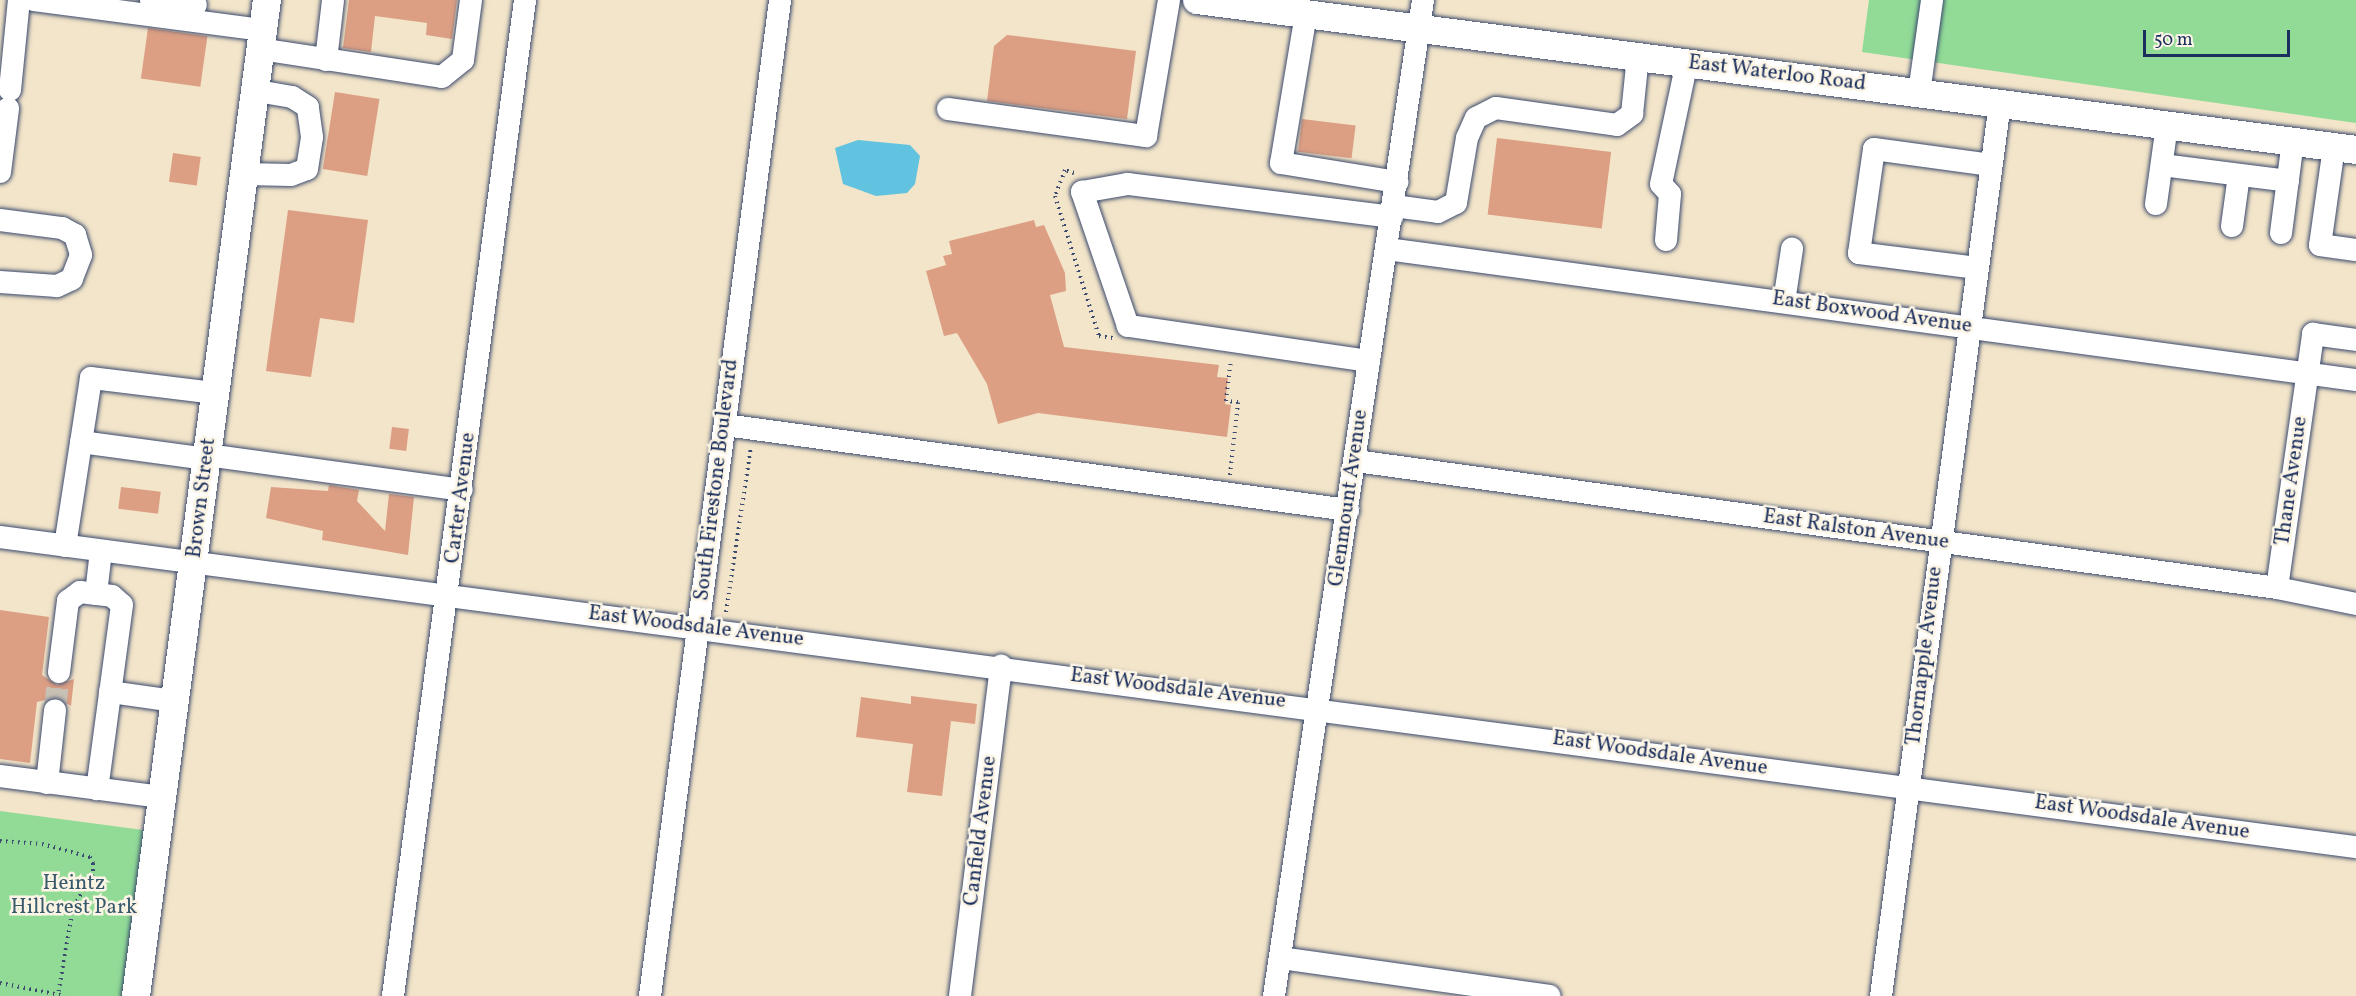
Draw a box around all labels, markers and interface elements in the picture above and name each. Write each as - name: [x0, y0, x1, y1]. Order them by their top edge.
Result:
- scale bar: [2146, 18, 2293, 56]
- text: 50 m: [2154, 28, 2193, 53]
- street label: East Waterloo Road: [1686, 51, 1868, 97]
- street label: East Boxwood Avenue: [1770, 286, 1974, 340]
- street label: South Firestone Boulevard: [690, 358, 744, 602]
- street label: Glenmount Avenue: [1324, 408, 1374, 588]
- street label: Thane Avenue: [2270, 415, 2314, 547]
- street label: Carter Avenue: [440, 431, 482, 565]
- street label: Brown Street: [182, 436, 222, 560]
- street label: East Ralston Avenue: [1761, 504, 1951, 556]
- street label: Thornapple Avenue: [1902, 565, 1948, 747]
- street label: East Woodsdale Avenue: [586, 601, 806, 653]
- street label: East Woodsdale Avenue: [1068, 663, 1288, 715]
- street label: East Woodsdale Avenue: [1550, 726, 1770, 782]
- street label: Canfield Avenue: [959, 755, 1003, 907]
- street label: East Woodsdale Avenue: [2032, 790, 2252, 846]
- park label: Heintz Hillcrest Park: [11, 871, 137, 921]

